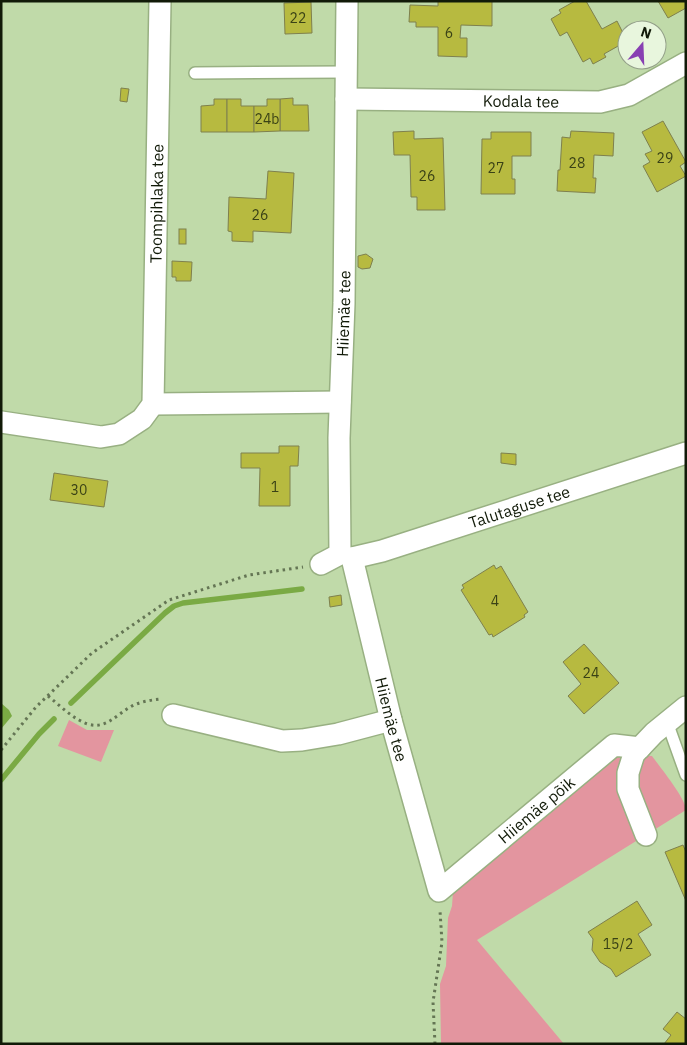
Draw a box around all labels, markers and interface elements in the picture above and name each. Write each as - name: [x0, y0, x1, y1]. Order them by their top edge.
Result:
- house number: 22: [290, 9, 306, 27]
- north arrow: [617, 20, 667, 70]
- text: N: [639, 23, 654, 43]
- house number: 6: [445, 24, 453, 42]
- street label: Kodala tee: [483, 91, 560, 112]
- house number: 24b: [255, 110, 279, 128]
- street label: Toompihlaka tee: [145, 144, 168, 263]
- house number: 29: [657, 149, 673, 167]
- house number: 28: [569, 154, 585, 172]
- house number: 27: [488, 159, 504, 177]
- house number: 26: [419, 167, 435, 185]
- house number: 26: [252, 206, 268, 224]
- street label: Hiiemäe tee: [332, 270, 354, 357]
- house number: 1: [271, 478, 279, 496]
- house number: 30: [71, 481, 87, 499]
- street label: Talutaguse tee: [466, 481, 573, 532]
- house number: 4: [491, 592, 499, 610]
- house number: 24: [583, 664, 599, 682]
- street label: Hiiemäe tee: [371, 675, 412, 764]
- street label: Hiiemäe põik: [494, 772, 579, 848]
- house number: 15/2: [603, 935, 633, 953]

